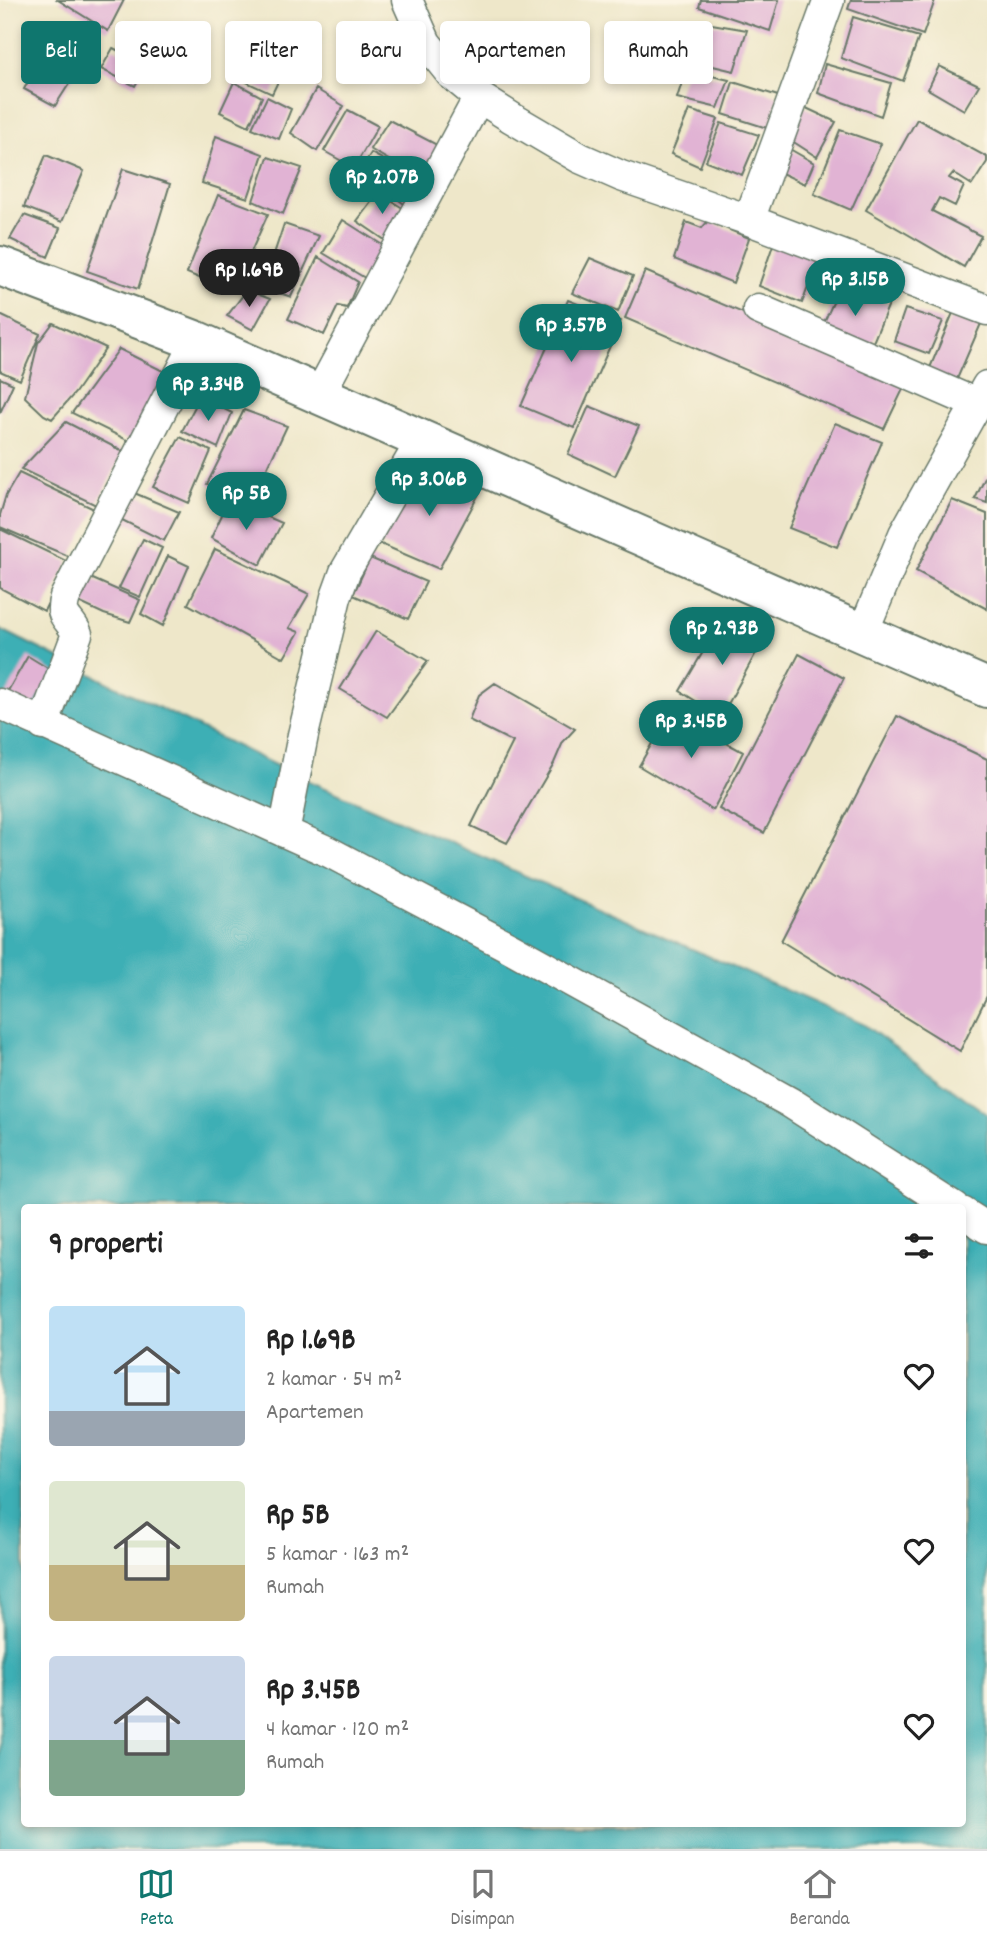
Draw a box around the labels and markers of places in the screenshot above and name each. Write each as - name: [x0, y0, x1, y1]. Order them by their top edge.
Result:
- pin: Rp 2.07B: [310, 156, 454, 216]
- pin: Rp 1.69B: [177, 250, 321, 309]
- pin: Rp 3.15B: [783, 258, 927, 318]
- pin: Rp 3.57B: [499, 304, 643, 364]
- pin: Rp 3.34B: [136, 364, 280, 423]
- pin: Rp 3.06B: [357, 458, 501, 518]
- pin: Rp 5B: [197, 472, 295, 532]
- pin: Rp 2.93B: [650, 608, 794, 667]
- pin: Rp 3.45B: [619, 700, 763, 760]

